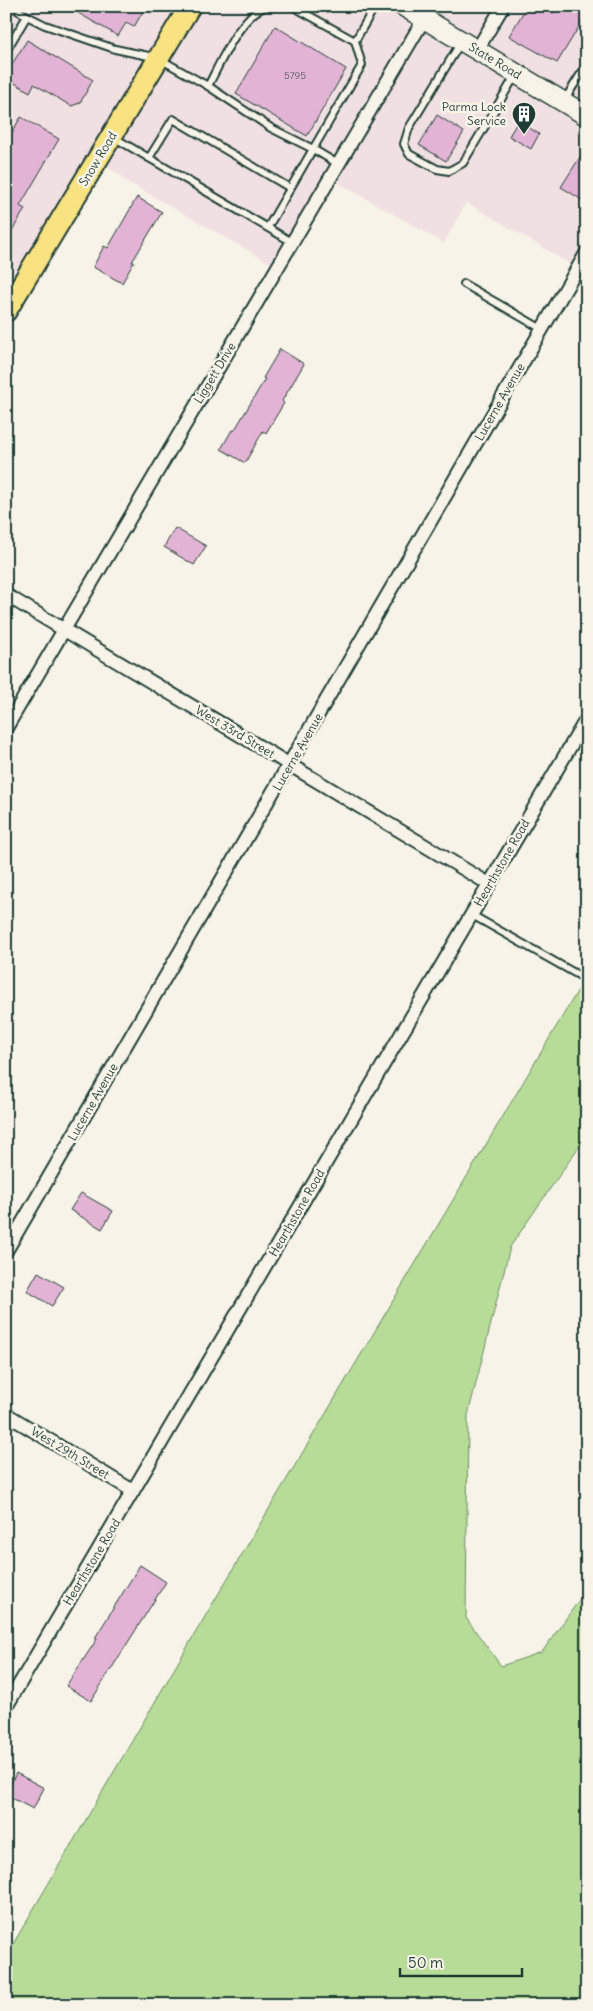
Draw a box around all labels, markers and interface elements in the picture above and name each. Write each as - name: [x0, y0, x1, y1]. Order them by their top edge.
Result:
- street label: State Road: [466, 39, 524, 82]
- house number: 5795: [284, 69, 306, 82]
- place label: Parma Lock Service: [442, 99, 506, 128]
- building icon: Parma Lock Service: [511, 101, 537, 135]
- street label: Snow Road: [75, 129, 120, 189]
- street label: Liggett Drive: [191, 340, 239, 406]
- street label: Lucerne Avenue: [471, 360, 528, 443]
- street label: West 33rd Street: [193, 702, 278, 761]
- street label: Lucerne Avenue: [269, 710, 326, 793]
- street label: Hearthstone Road: [470, 816, 533, 909]
- street label: Lucerne Avenue: [64, 1060, 121, 1143]
- street label: Hearthstone Road: [265, 1166, 328, 1259]
- street label: West 29th Street: [28, 1423, 112, 1482]
- street label: Hearthstone Road: [60, 1516, 123, 1608]
- scale bar: [400, 1946, 523, 1978]
- text: 50 m: [408, 1953, 443, 1972]

